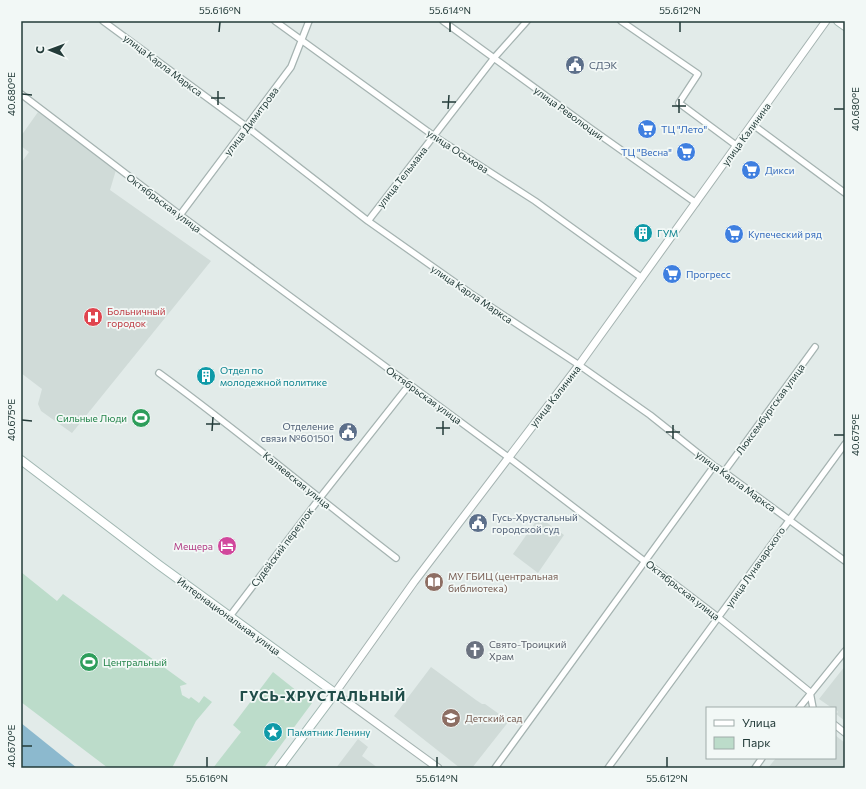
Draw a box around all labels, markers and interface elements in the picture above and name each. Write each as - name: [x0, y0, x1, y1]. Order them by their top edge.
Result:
- text: 55.616°N: [199, 4, 241, 16]
- text: 55.614°N: [429, 4, 471, 16]
- text: 55.612°N: [659, 4, 701, 16]
- north arrow: [30, 30, 70, 70]
- street label: улица Карла Маркса: [121, 31, 205, 99]
- text: С: [33, 45, 46, 54]
- public building icon: СДЭК: [564, 54, 586, 76]
- place label: СДЭК: [589, 59, 618, 71]
- text: 40.680°E: [5, 72, 17, 116]
- street label: улица Димитрова: [221, 84, 281, 158]
- street label: улица Революции: [532, 84, 606, 142]
- text: 40.680°E: [849, 87, 861, 131]
- street label: улица Калинина: [719, 100, 773, 168]
- supermarket icon: ТЦ "Лето": [636, 118, 658, 140]
- place label: ТЦ "Лето": [661, 123, 708, 135]
- street label: улица Осьмова: [425, 127, 491, 175]
- supermarket icon: ТЦ "Весна": [675, 141, 697, 163]
- street label: улица Тельмана: [374, 144, 430, 210]
- place label: ТЦ "Весна": [621, 146, 672, 158]
- supermarket icon: Дикси: [740, 159, 762, 181]
- place label: Дикси: [765, 164, 794, 176]
- street label: Октябрьская улица: [124, 171, 204, 235]
- building icon: ГУМ: [632, 222, 654, 244]
- supermarket icon: Купеческий ряд: [723, 223, 745, 245]
- place label: ГУМ: [657, 227, 678, 239]
- place label: Купеческий ряд: [748, 228, 822, 240]
- street label: улица Карла Маркса: [429, 262, 515, 326]
- supermarket icon: Прогресс: [661, 263, 683, 285]
- place label: Прогресс: [686, 268, 731, 280]
- place label: Больничный городок: [107, 305, 166, 329]
- hospital icon: Больничный городок: [82, 306, 104, 328]
- street label: Люксембургская улица: [733, 361, 807, 457]
- street label: улица Калинина: [527, 363, 583, 429]
- place label: Отдел по молодежной политике: [220, 364, 327, 388]
- street label: Октябрьская улица: [384, 364, 464, 426]
- building icon: Отдел по молодежной политике: [195, 365, 217, 387]
- text: 40.675°E: [5, 399, 17, 441]
- sports icon: Сильные Люди: [130, 407, 152, 429]
- place label: Сильные Люди: [56, 412, 127, 424]
- text: 40.675°E: [849, 414, 861, 456]
- place label: Отделение связи №601501: [261, 420, 334, 444]
- public building icon: Отделение связи №601501: [337, 421, 359, 443]
- street label: улица Карла Маркса: [694, 448, 778, 514]
- street label: Каляевская улица: [261, 449, 333, 511]
- street label: Судейский переулок: [248, 505, 316, 589]
- place label: Гусь-Хрустальный городской суд: [492, 511, 578, 535]
- public building icon: Гусь-Хрустальный городской суд: [467, 512, 489, 534]
- street label: улица Луначарского: [723, 524, 787, 610]
- hotel icon: Мещера: [216, 535, 238, 557]
- place label: Мещера: [173, 540, 213, 552]
- street label: Октябрьская улица: [644, 557, 722, 623]
- place label: МУ ГБИЦ (центральная библиотека): [448, 570, 558, 594]
- library icon: МУ ГБИЦ (центральная библиотека): [423, 571, 445, 593]
- street label: Интернациональная улица: [175, 575, 283, 657]
- place label: Свято-Троицкий Храм: [489, 638, 566, 662]
- church icon: Свято-Троицкий Храм: [464, 639, 486, 661]
- sports icon: Центральный: [78, 651, 100, 673]
- place label: Центральный: [103, 656, 167, 668]
- district label: ГУСЬ-ХРУСТАЛЬНЫЙ: [240, 687, 406, 704]
- school or university icon: Детский сад: [440, 707, 462, 729]
- legend: [706, 707, 836, 759]
- place label: Детский сад: [465, 712, 523, 724]
- text: Улица: [742, 715, 776, 729]
- place icon: Памятник Ленину: [262, 721, 284, 743]
- text: 40.670°E: [5, 724, 17, 767]
- place label: Памятник Ленину: [287, 726, 371, 738]
- text: Парк: [742, 735, 771, 749]
- text: 55.616°N: [186, 772, 228, 784]
- text: 55.614°N: [416, 772, 458, 784]
- text: 55.612°N: [646, 772, 688, 784]

